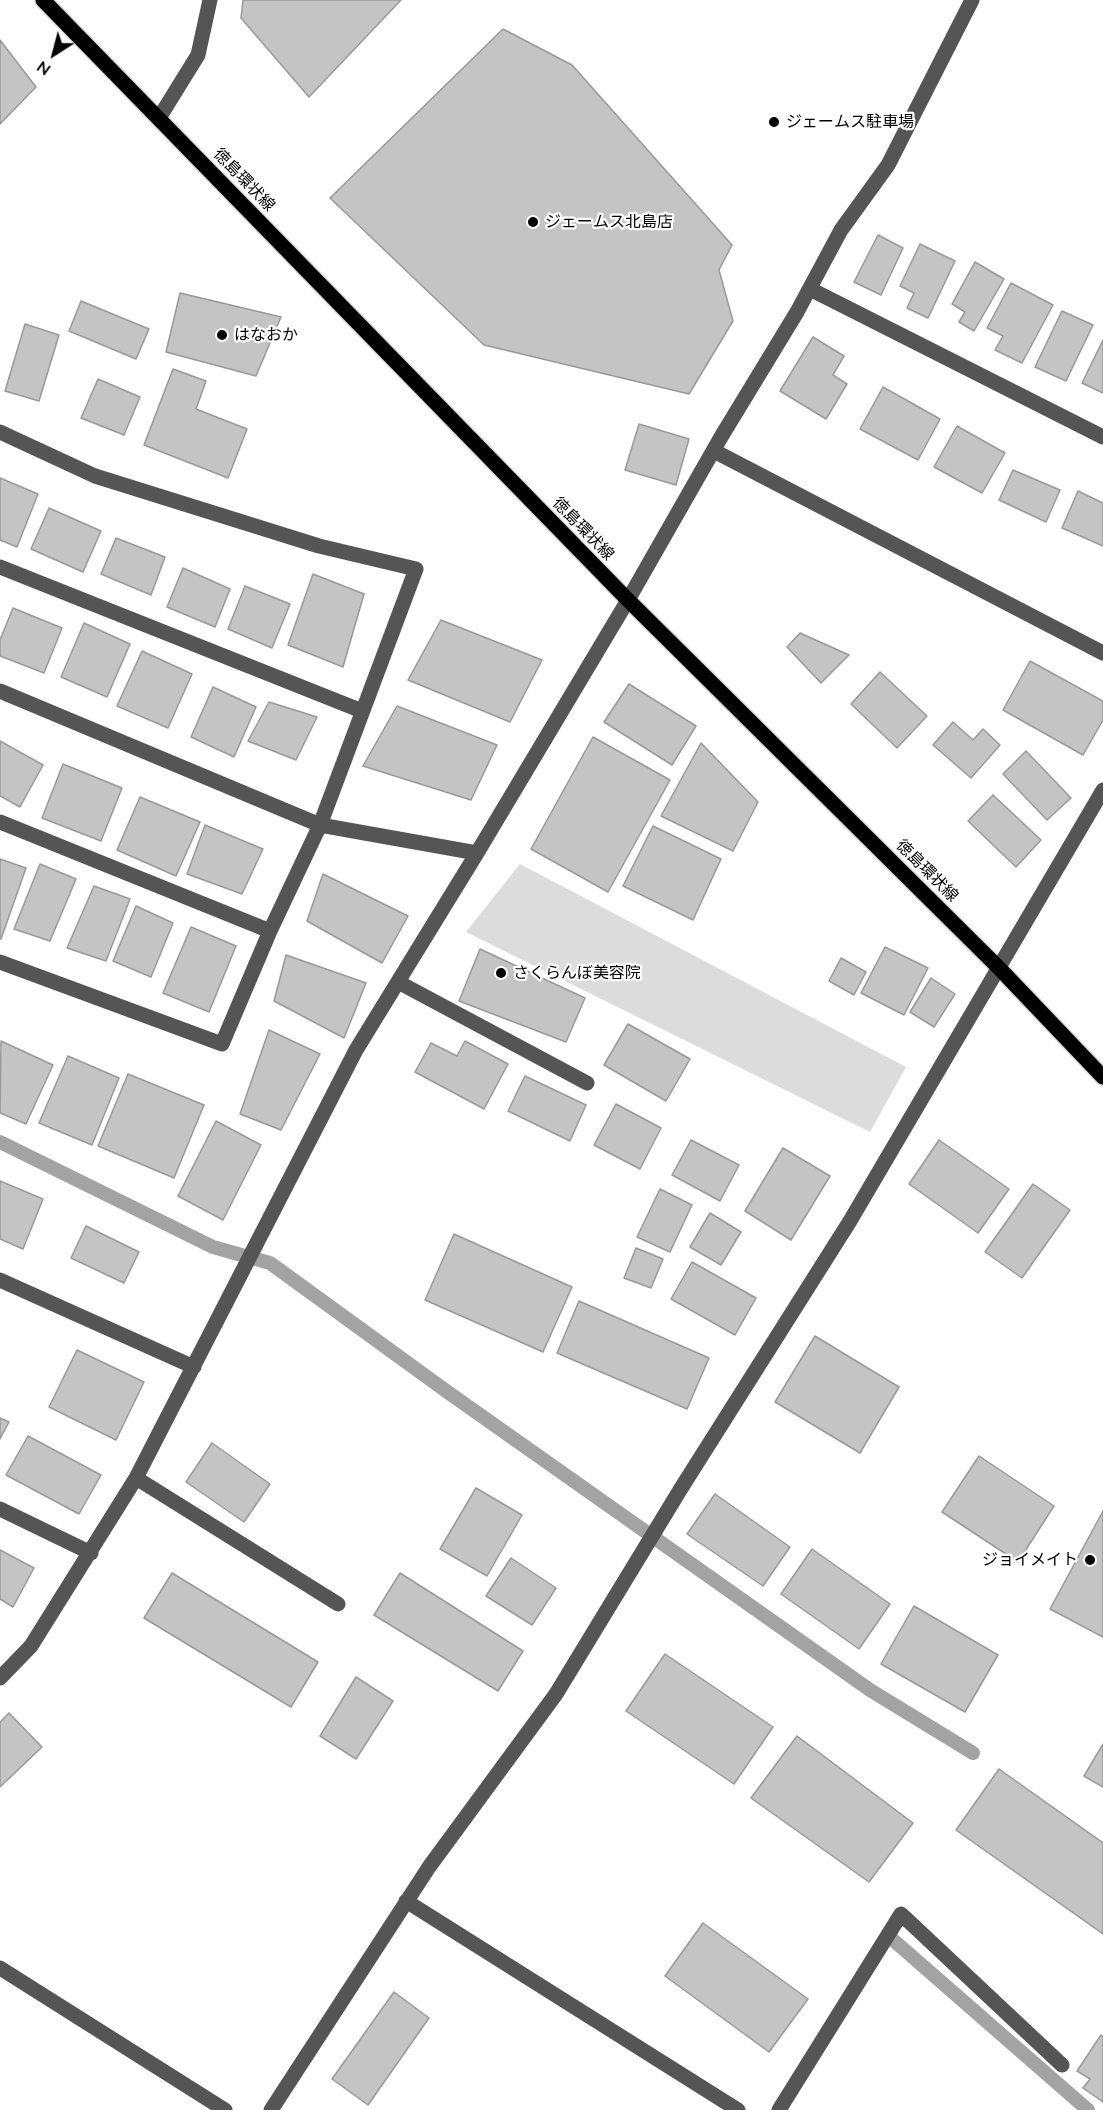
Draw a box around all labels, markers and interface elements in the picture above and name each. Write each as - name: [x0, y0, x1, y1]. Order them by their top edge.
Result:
- north arrow: [24, 24, 84, 84]
- text: N: [33, 57, 54, 80]
- place label: ジェームス駐車場: [786, 112, 914, 132]
- marker: ジェームス駐車場: [767, 115, 781, 129]
- street label: 徳島環状線: [209, 145, 279, 215]
- place label: ジェームス北島店: [545, 212, 673, 232]
- marker: ジェームス北島店: [526, 215, 540, 229]
- place label: はなおか: [234, 325, 298, 345]
- marker: はなおか: [215, 328, 229, 342]
- street label: 徳島環状線: [548, 494, 618, 564]
- street label: 徳島環状線: [892, 836, 962, 906]
- place label: さくらんぼ美容院: [513, 963, 641, 983]
- marker: さくらんぼ美容院: [494, 966, 508, 980]
- place label: ジョイメイト: [982, 1550, 1078, 1570]
- marker: ジョイメイト: [1083, 1553, 1097, 1567]

